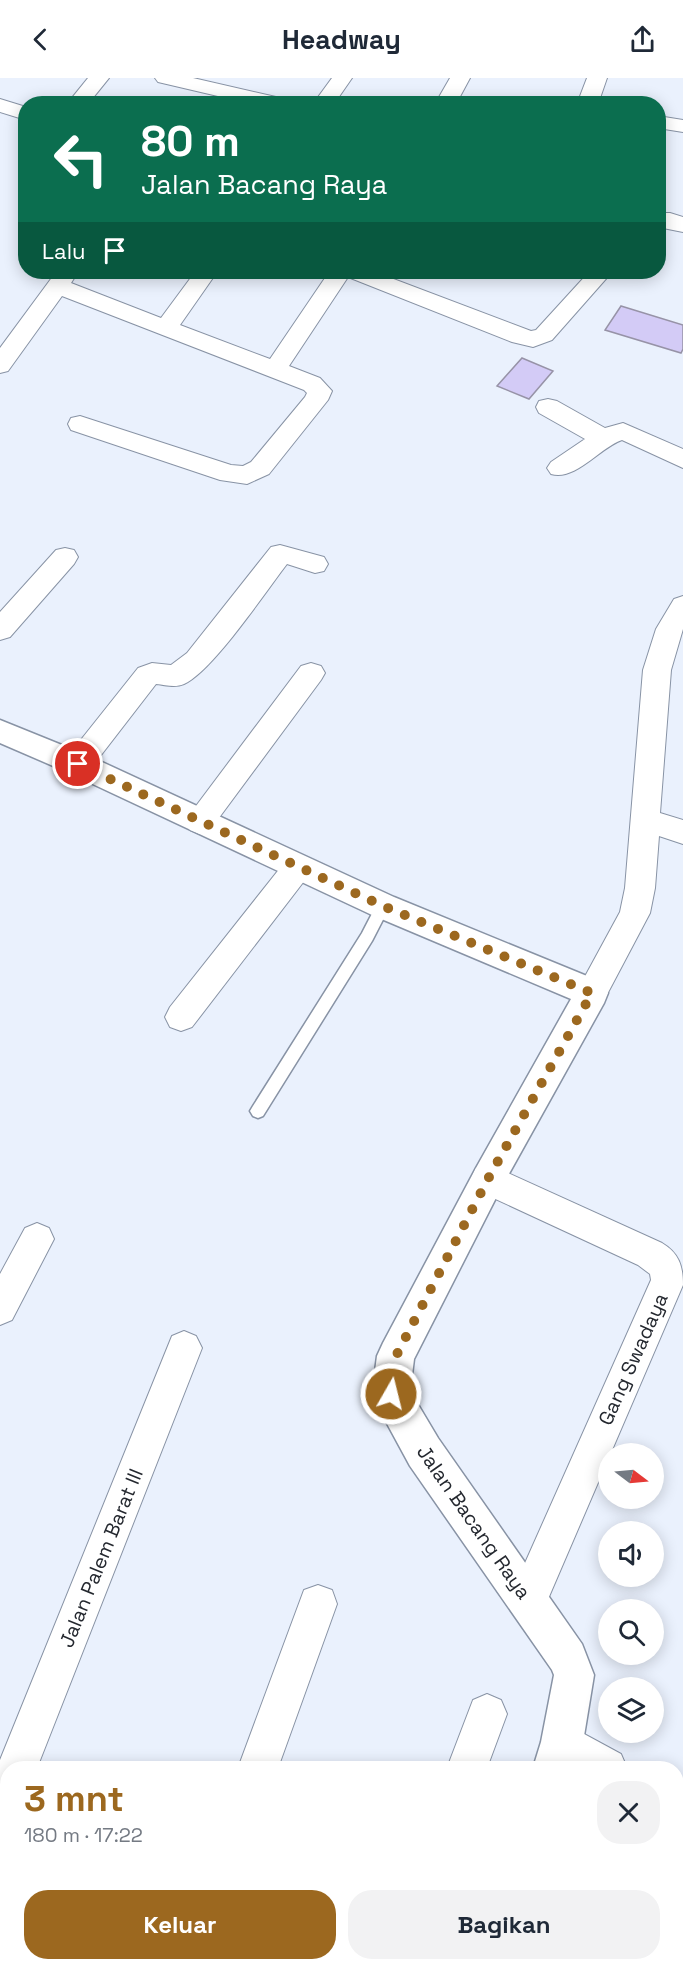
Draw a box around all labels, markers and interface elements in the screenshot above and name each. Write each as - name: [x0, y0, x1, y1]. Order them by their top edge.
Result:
- text: Headway: [282, 22, 401, 57]
- icon: back: [24, 23, 57, 56]
- icon: share: [626, 23, 659, 56]
- text: 80 m: [141, 115, 240, 168]
- icon: left: [42, 120, 120, 198]
- text: Jalan Bacang Raya: [141, 167, 387, 202]
- icon: arrive: [98, 234, 131, 267]
- text: Lalu: [42, 237, 86, 265]
- pin: [52, 738, 103, 789]
- icon: arrive: [61, 747, 94, 780]
- street label: Gang Swadaya: [592, 1289, 674, 1429]
- position arrow: [359, 1362, 423, 1426]
- street label: Jalan Bacang Raya: [411, 1440, 537, 1604]
- north arrow: [598, 1443, 664, 1509]
- map controls: [598, 1443, 664, 1743]
- street label: Jalan Palem Barat III: [53, 1465, 149, 1651]
- button: sound: [598, 1521, 664, 1587]
- button: search: [598, 1599, 664, 1665]
- button: layers: [598, 1677, 664, 1743]
- text: 3 mnt: [24, 1776, 124, 1822]
- button: close: [597, 1781, 660, 1844]
- text: 180 m · 17:22: [24, 1822, 143, 1848]
- button: Keluar: [24, 1890, 336, 1959]
- button: Bagikan: [348, 1890, 660, 1959]

